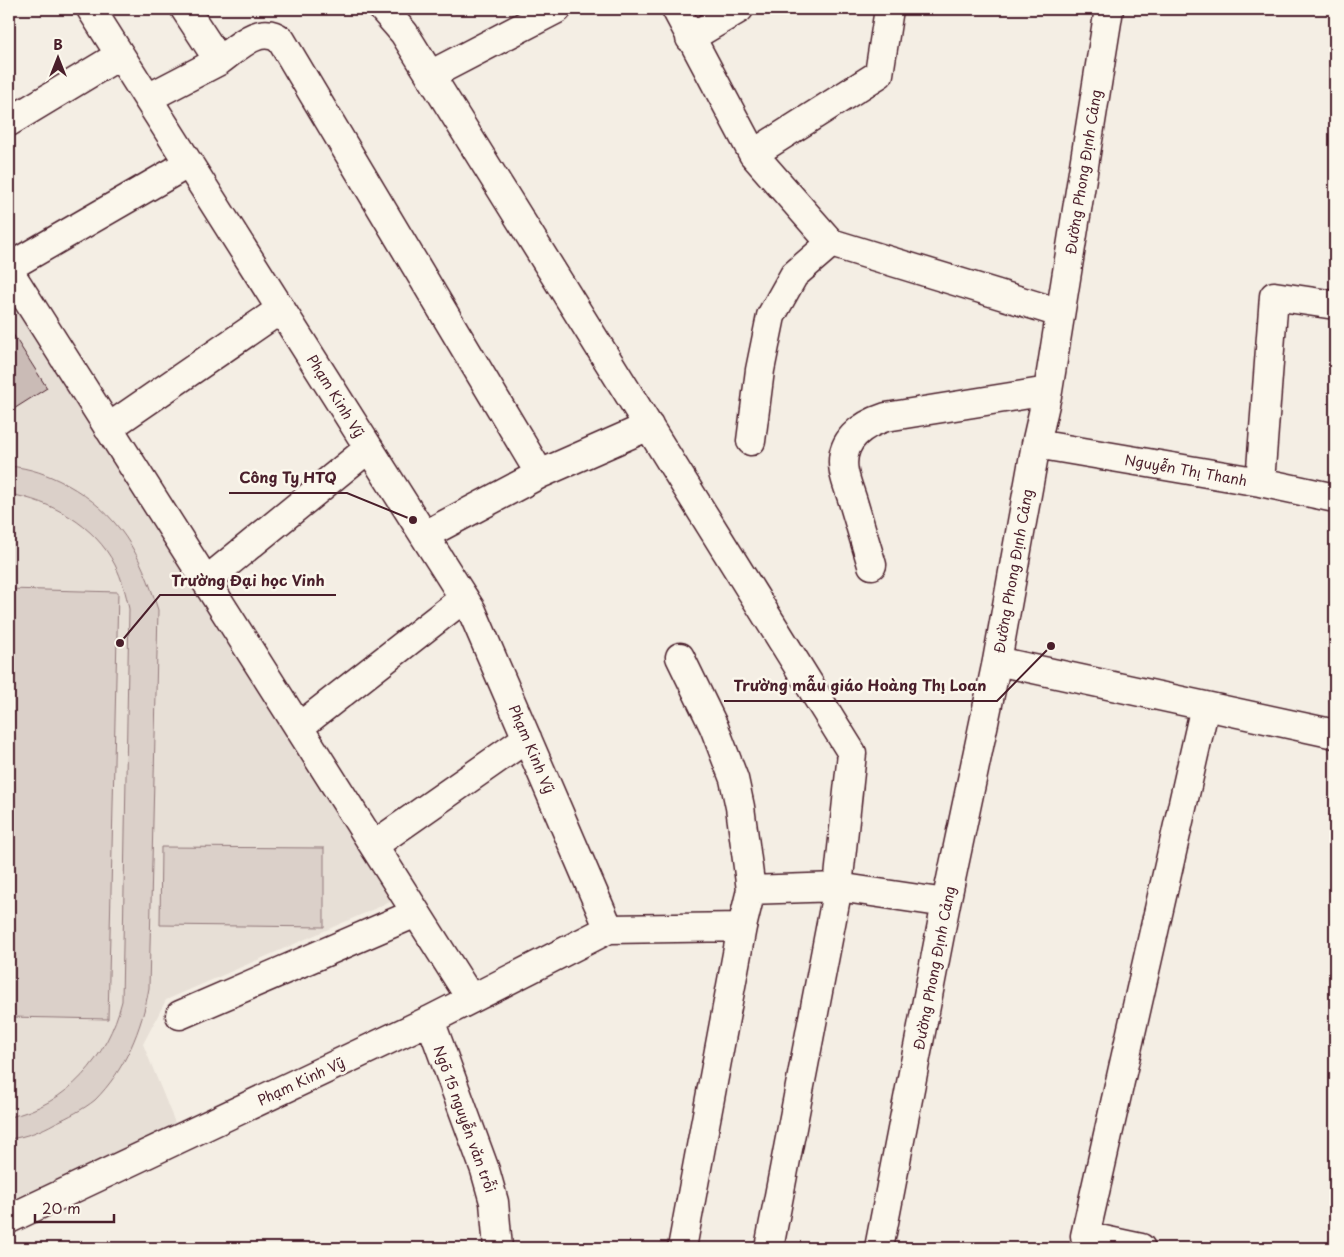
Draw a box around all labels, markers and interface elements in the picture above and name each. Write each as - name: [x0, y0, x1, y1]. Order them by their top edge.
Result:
- north arrow: [32, 32, 82, 82]
- text: B: [53, 34, 63, 55]
- street label: Đường Phong Định Cảng: [1060, 88, 1106, 256]
- street label: Phạm Kinh Vỹ: [302, 350, 370, 442]
- street label: Nguyễn Thị Thanh: [1123, 449, 1249, 491]
- callout: Công Ty HTQ: [229, 463, 347, 493]
- text: Công Ty HTQ: [239, 465, 337, 488]
- street label: Đường Phong Định Cảng: [988, 487, 1038, 655]
- callout: Trường Đại học Vinh: [160, 565, 336, 595]
- text: Trường Đại học Vinh: [171, 568, 325, 591]
- callout: Trường mẫu giáo Hoàng Thị Loan: [724, 671, 997, 701]
- text: Trường mẫu giáo Hoàng Thị Loan: [733, 673, 987, 696]
- street label: Phạm Kinh Vỹ: [504, 702, 560, 796]
- street label: Đường Phong Định Cảng: [908, 884, 960, 1052]
- street label: Ngõ 15 nguyễn văn trỗi: [429, 1043, 501, 1195]
- street label: Phạm Kinh Vỹ: [254, 1052, 348, 1110]
- scale bar: [35, 1192, 114, 1224]
- text: 20 m: [42, 1196, 81, 1219]

